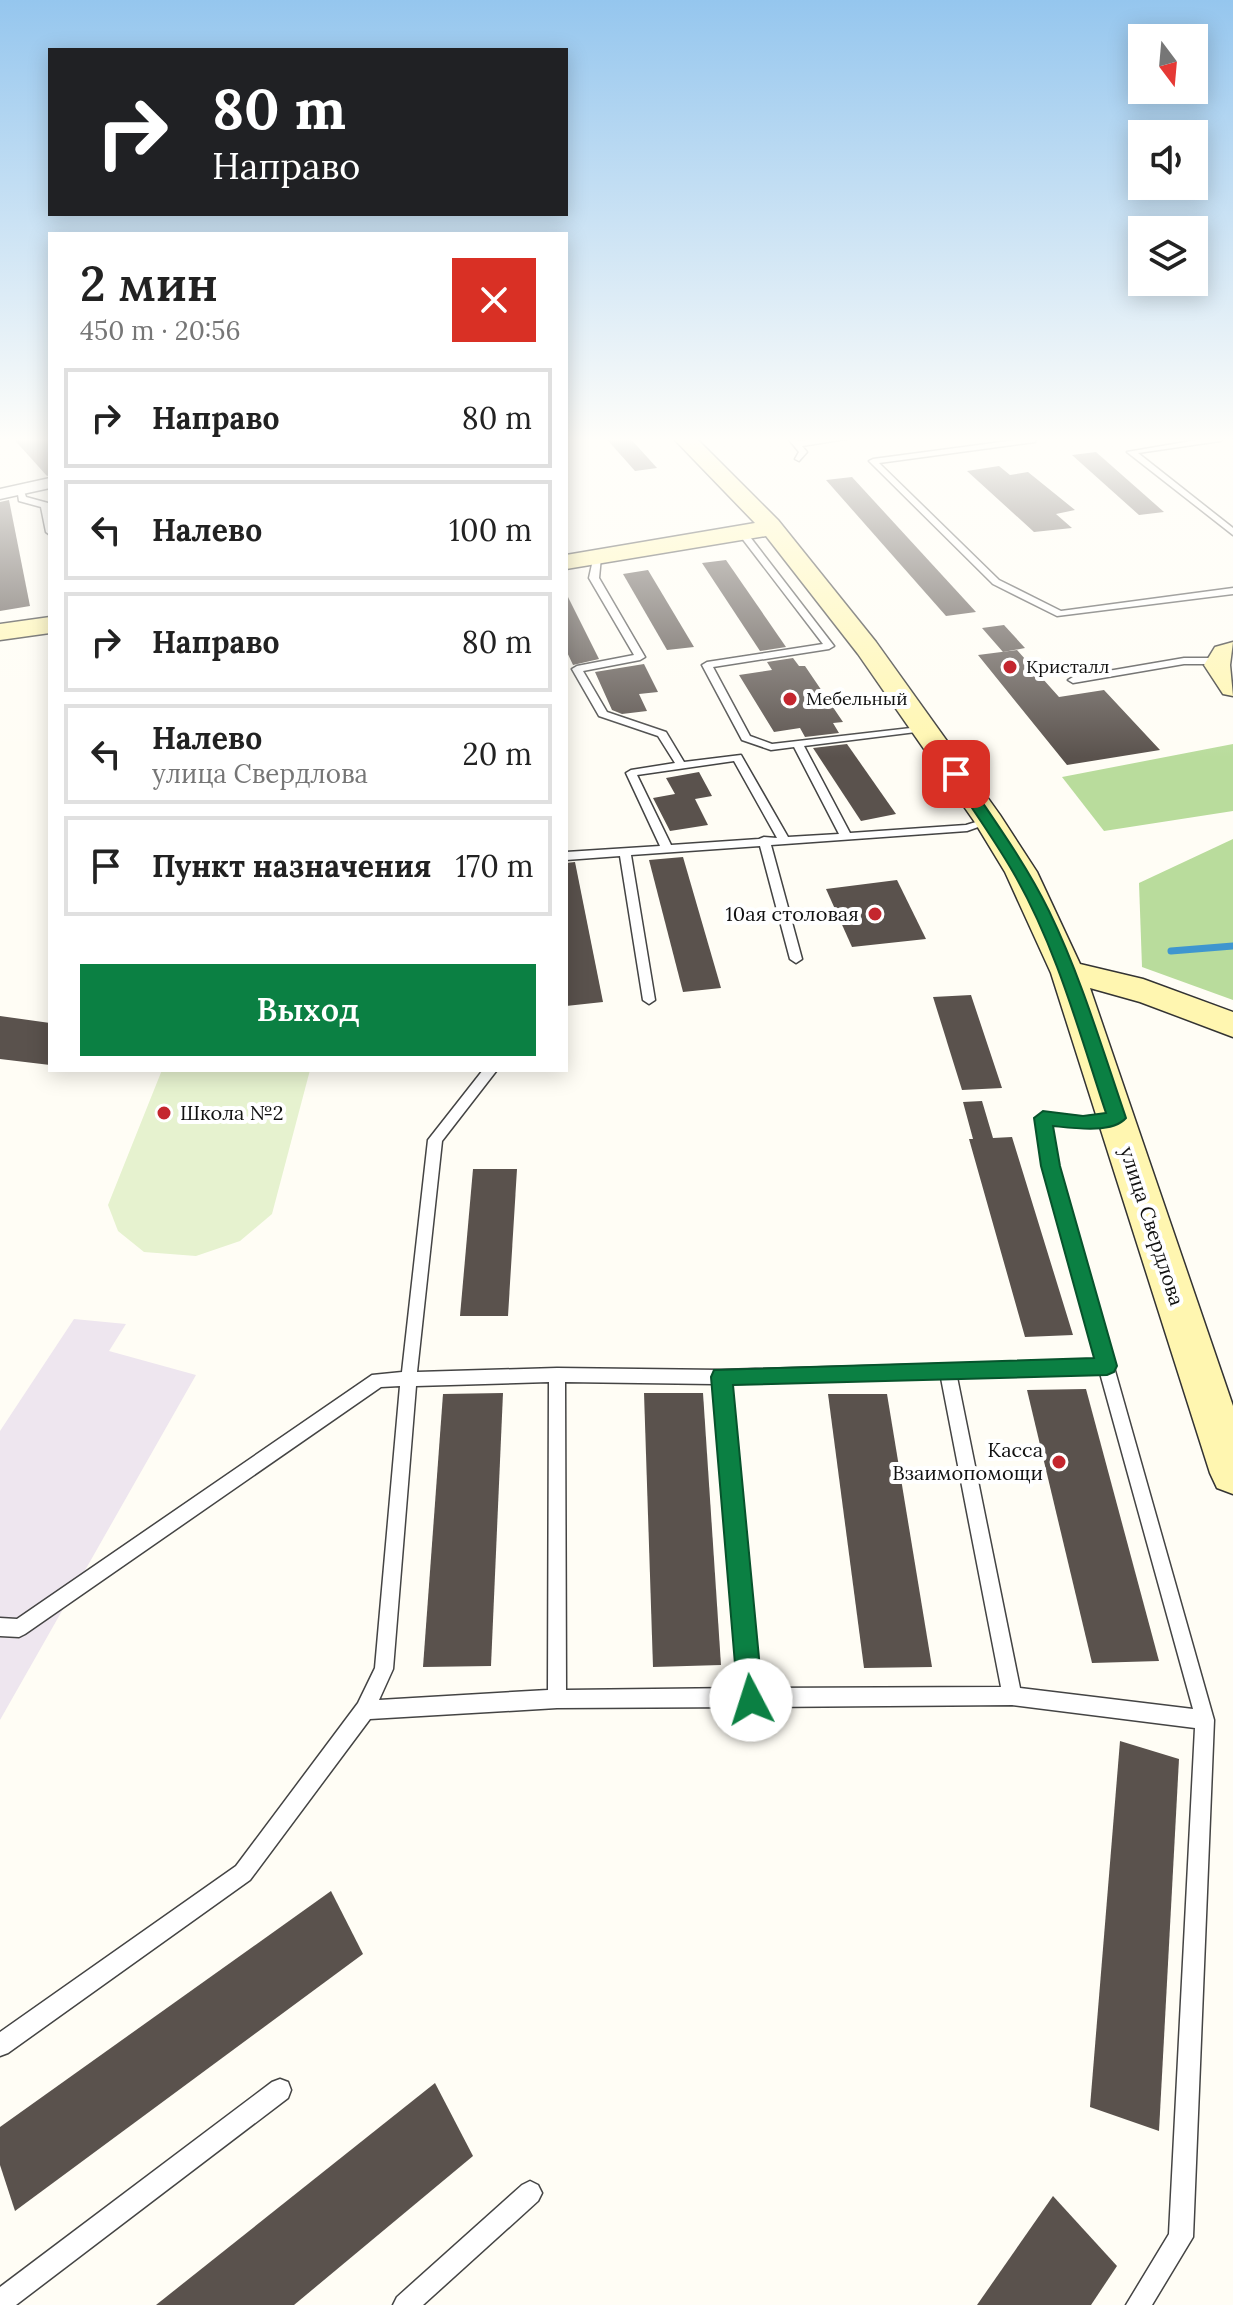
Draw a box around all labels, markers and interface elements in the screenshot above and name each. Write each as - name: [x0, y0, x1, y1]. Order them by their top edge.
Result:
- north arrow: [1128, 24, 1208, 104]
- map controls: [1128, 24, 1208, 296]
- text: 80 m: [212, 73, 346, 144]
- icon: right: [80, 80, 184, 184]
- button: sound: [1128, 120, 1208, 200]
- text: Направо: [212, 143, 360, 189]
- button: layers: [1128, 216, 1208, 296]
- text: 2 мин: [80, 253, 218, 314]
- button: close: [452, 258, 536, 342]
- text: 450 m · 20:56: [80, 314, 240, 347]
- icon: right: [84, 396, 128, 440]
- text: Направо: [152, 399, 280, 437]
- text: 80 m: [462, 399, 532, 437]
- icon: left: [84, 508, 128, 552]
- text: Налево: [152, 511, 262, 549]
- text: 100 m: [449, 511, 532, 549]
- icon: right: [84, 620, 128, 664]
- text: Направо: [152, 623, 280, 661]
- text: 80 m: [462, 623, 532, 661]
- place label: Кристалл: [1026, 655, 1109, 678]
- marker: Кристалл: [1001, 658, 1019, 676]
- place label: Мебельный: [806, 687, 907, 710]
- marker: Мебельный: [781, 690, 799, 708]
- text: Налево: [152, 719, 262, 757]
- icon: left: [84, 732, 128, 776]
- text: 20 m: [463, 735, 532, 773]
- pin: [922, 740, 990, 808]
- icon: arrive: [934, 752, 978, 796]
- text: улица Свердлова: [152, 757, 368, 790]
- icon: arrive: [84, 844, 128, 888]
- text: Пункт назначения: [152, 847, 431, 885]
- text: 170 m: [455, 847, 533, 885]
- place label: 10ая столовая: [725, 901, 859, 926]
- marker: 10ая столовая: [866, 905, 884, 923]
- button: Выход: [80, 964, 536, 1056]
- place label: Школа №2: [180, 1100, 284, 1125]
- marker: Школа №2: [155, 1104, 173, 1122]
- street label: улица Свердлова: [1115, 1143, 1190, 1309]
- place label: Касса Взаимопомощи: [892, 1437, 1043, 1485]
- marker: Касса Взаимопомощи: [1050, 1453, 1068, 1471]
- position arrow: [709, 1658, 793, 1742]

